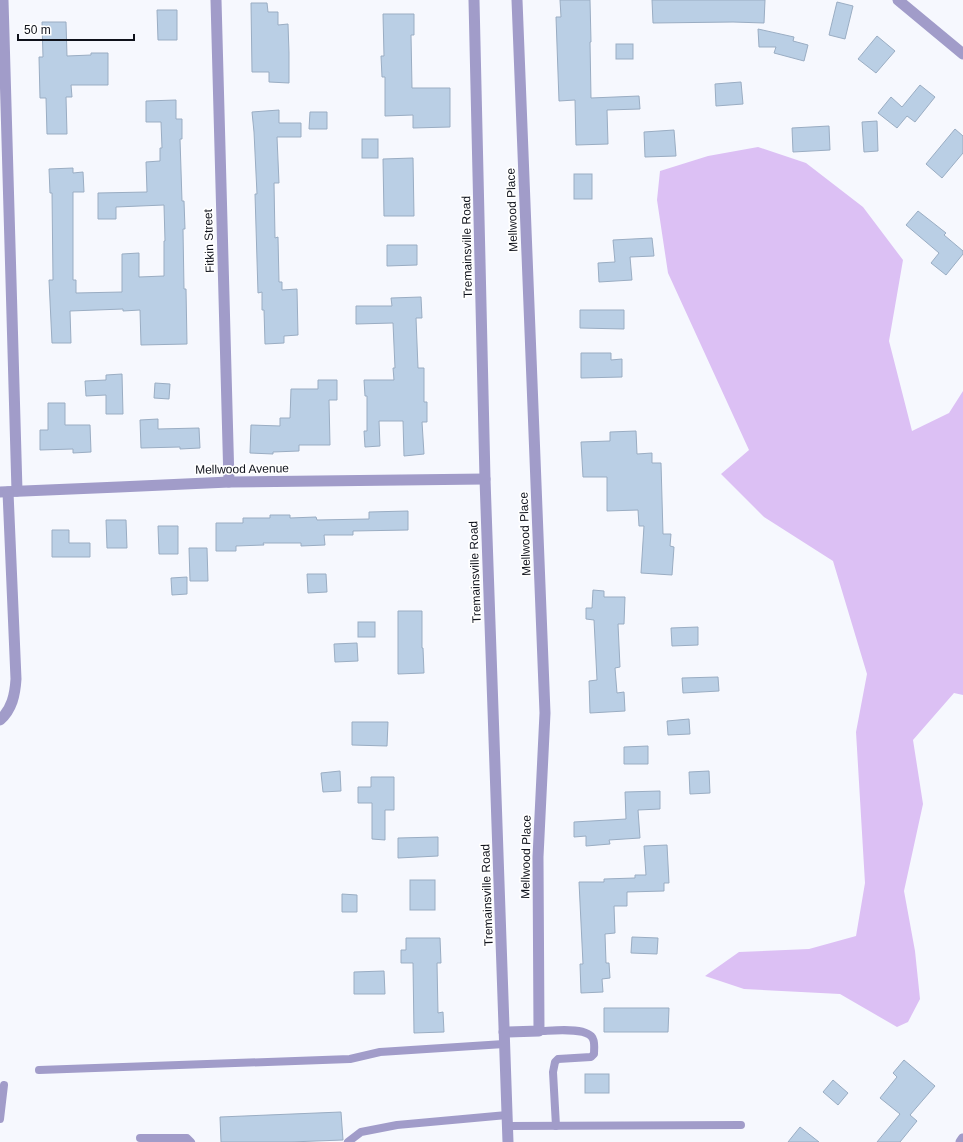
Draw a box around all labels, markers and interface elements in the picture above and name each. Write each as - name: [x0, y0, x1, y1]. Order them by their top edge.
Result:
- scale bar: [18, 16, 134, 42]
- text: 50 m: [24, 23, 51, 37]
- street label: Mellwood Place: [504, 167, 520, 252]
- street label: Tremainsville Road: [459, 196, 475, 298]
- street label: Fitkin Street: [201, 208, 217, 273]
- street label: Mellwood Avenue: [195, 461, 289, 477]
- street label: Mellwood Place: [517, 491, 533, 576]
- street label: Tremainsville Road: [466, 521, 484, 623]
- street label: Mellwood Place: [518, 815, 534, 899]
- street label: Tremainsville Road: [478, 844, 496, 946]

